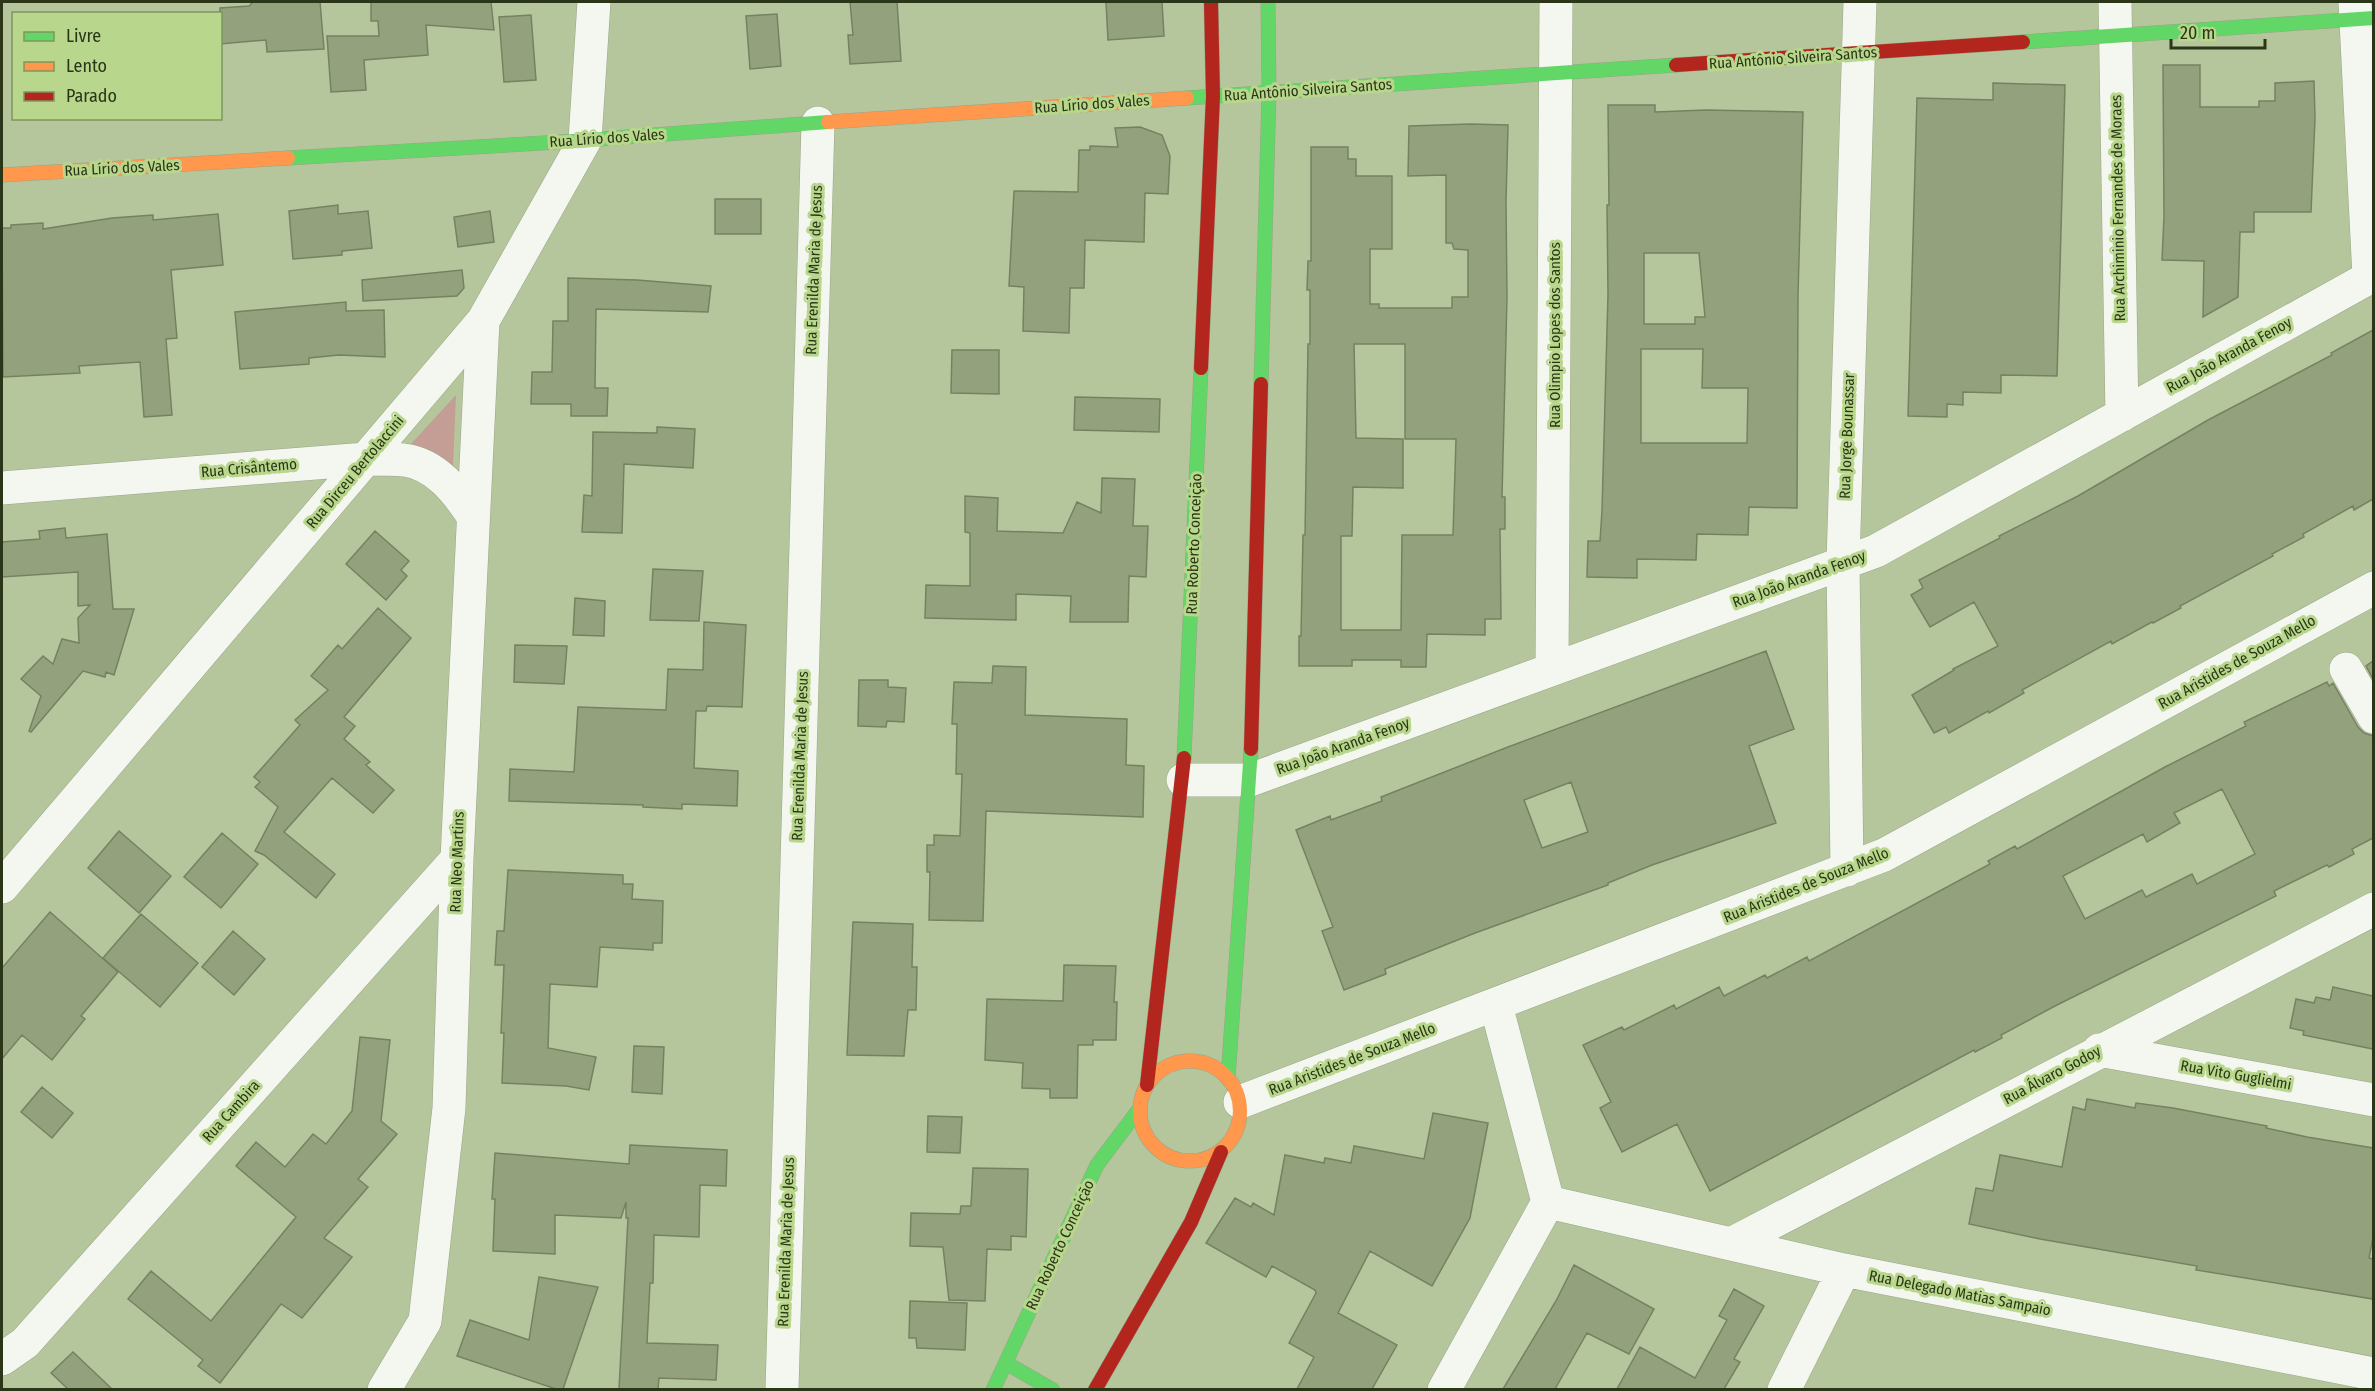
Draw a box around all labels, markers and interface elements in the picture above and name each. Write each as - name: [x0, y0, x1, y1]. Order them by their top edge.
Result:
- legend: [12, 12, 222, 120]
- scale bar: [2171, 12, 2266, 50]
- text: 20 m: [2180, 22, 2215, 44]
- text: Livre: [66, 25, 101, 47]
- street label: Rua Antônio Silveira Santos: [1708, 43, 1878, 73]
- text: Lento: [66, 55, 107, 77]
- street label: Rua Antônio Silveira Santos: [1223, 75, 1393, 105]
- text: Parado: [66, 85, 117, 107]
- street label: Rua Lírio dos Vales: [1034, 91, 1150, 117]
- street label: Rua Archiminio Fernandes de Moraes: [2107, 94, 2129, 322]
- street label: Rua Lírio dos Vales: [549, 125, 665, 151]
- street label: Rua Lírio dos Vales: [64, 156, 180, 180]
- street label: Rua Erenilda Maria de Jesus: [802, 185, 826, 355]
- street label: Rua Olimpio Lopes dos Santos: [1546, 242, 1564, 428]
- street label: Rua João Aranda Fenoy: [2163, 313, 2295, 397]
- street label: Rua Jorge Bounassar: [1836, 372, 1858, 499]
- street label: Rua Dirceu Bertolaccini: [303, 412, 407, 532]
- street label: Rua Crisântemo: [200, 455, 298, 481]
- street label: Rua Roberto Conceição: [1183, 473, 1205, 615]
- street label: Rua João Aranda Fenoy: [1730, 546, 1868, 611]
- street label: Rua Aristides de Souza Mello: [2155, 611, 2319, 713]
- street label: Rua Erenilda Maria de Jesus: [788, 671, 812, 841]
- street label: Rua João Aranda Fenoy: [1274, 713, 1412, 778]
- street label: Rua Neo Martins: [446, 811, 468, 913]
- street label: Rua Aristides de Souza Mello: [1721, 843, 1891, 926]
- street label: Rua Aristides de Souza Mello: [1266, 1019, 1438, 1099]
- street label: Rua Álvaro Godoy: [2000, 1042, 2104, 1108]
- street label: Rua Vito Guglielmi: [2179, 1056, 2293, 1094]
- street label: Rua Cambira: [199, 1076, 263, 1146]
- street label: Rua Erenilda Maria de Jesus: [774, 1157, 798, 1327]
- street label: Rua Roberto Conceição: [1022, 1177, 1098, 1313]
- street label: Rua Delegado Matias Sampaio: [1868, 1267, 2053, 1320]

